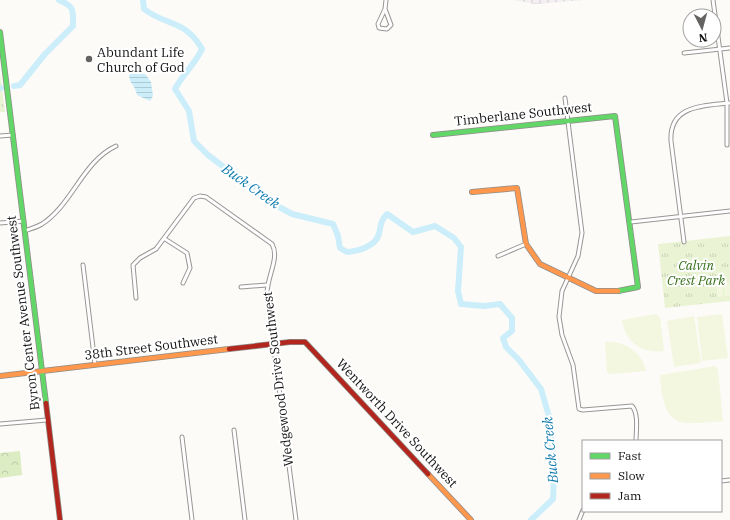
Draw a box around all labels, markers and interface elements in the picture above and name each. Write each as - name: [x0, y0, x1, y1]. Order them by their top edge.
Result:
- north arrow: [682, 8, 722, 48]
- text: N: [698, 31, 708, 45]
- place label: Abundant Life Church of God: [97, 44, 185, 76]
- marker: Abundant Life Church of God: [84, 54, 94, 64]
- street label: Timberlane Southwest: [453, 98, 593, 130]
- water label: Buck Creek: [218, 159, 284, 213]
- street label: Byron Center Avenue Southwest: [3, 214, 43, 411]
- park label: Calvin Crest Park: [667, 257, 725, 289]
- street label: Wedgewood Drive Southwest: [259, 290, 297, 467]
- street label: 38th Street Southwest: [83, 330, 219, 364]
- street label: Wentworth Drive Southwest: [333, 355, 461, 491]
- water label: Buck Creek: [538, 415, 562, 485]
- legend: [582, 440, 722, 512]
- text: Fast: [618, 448, 642, 463]
- text: Slow: [618, 468, 645, 483]
- text: Jam: [618, 488, 642, 503]

